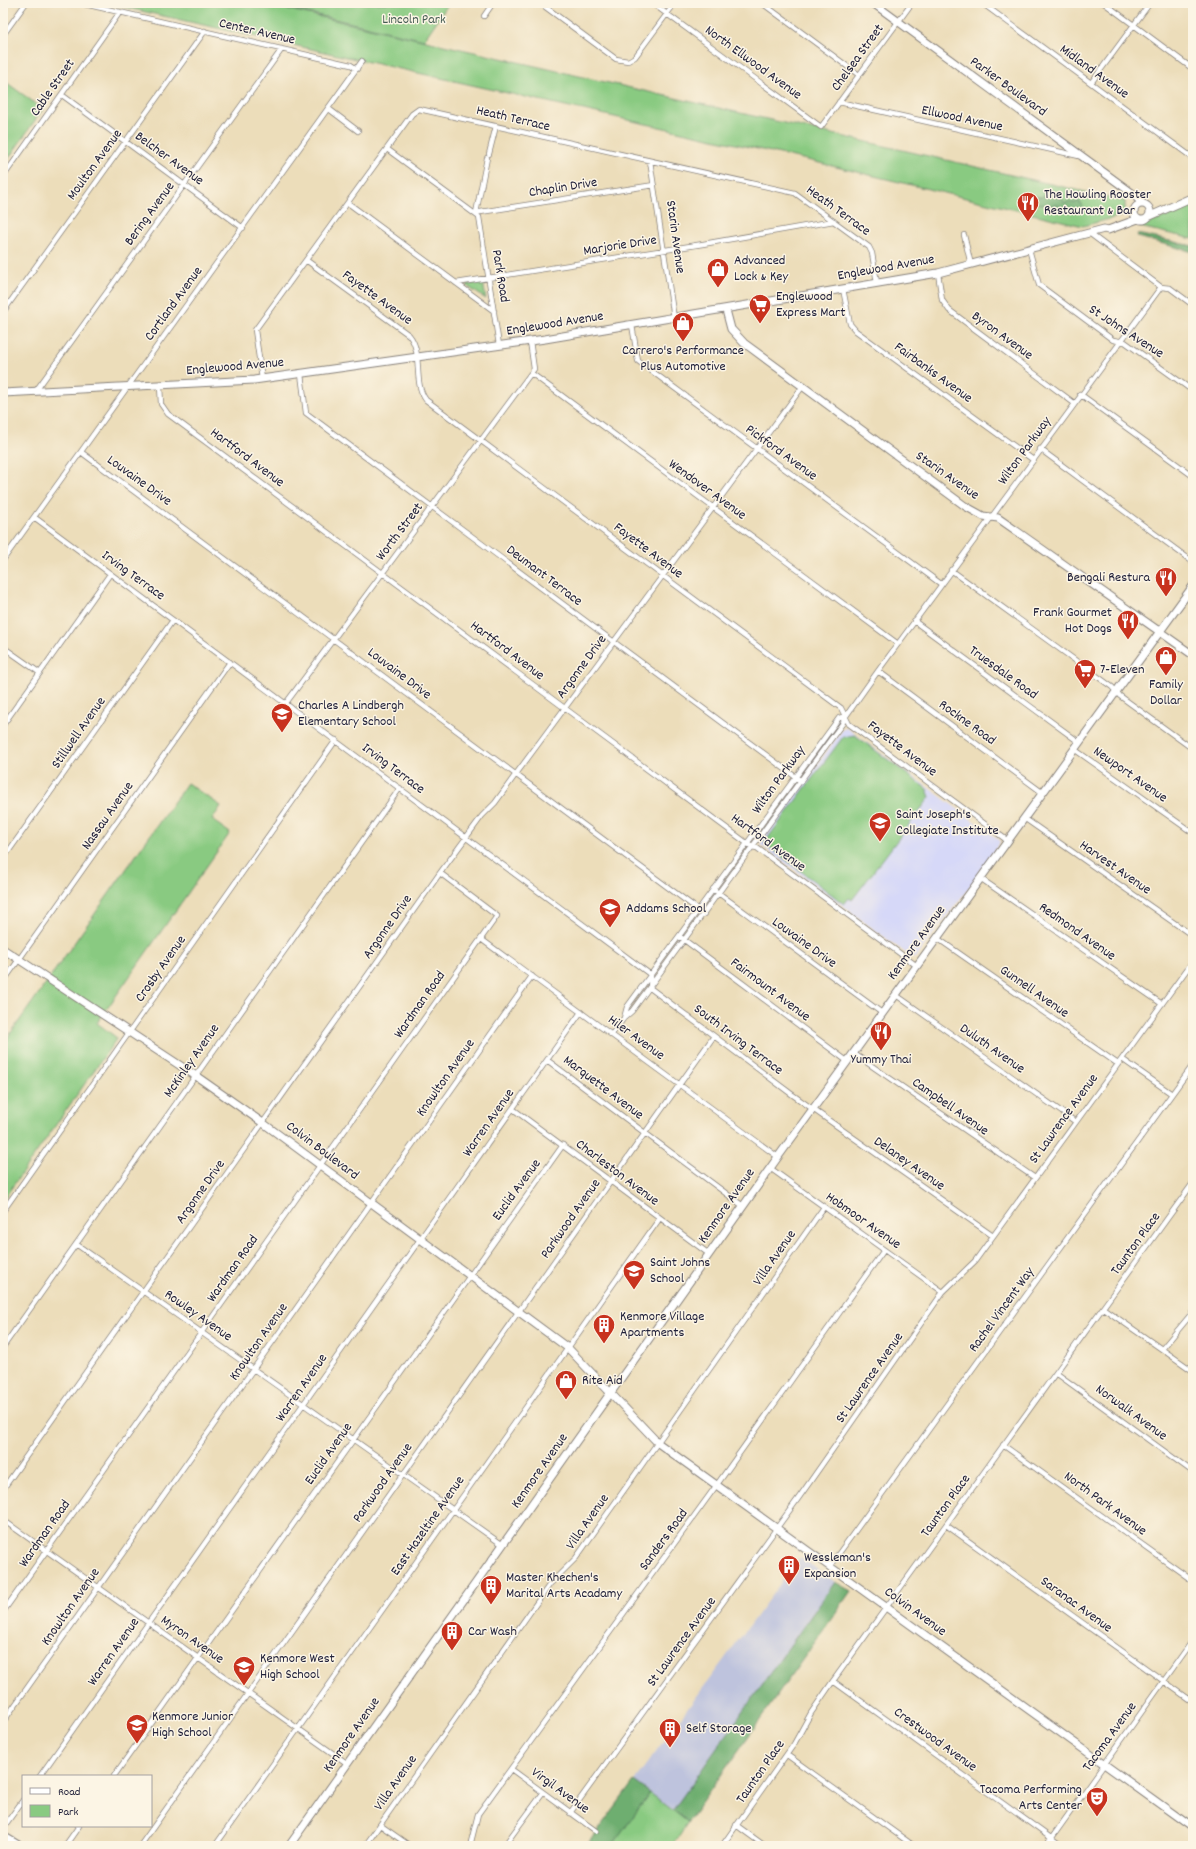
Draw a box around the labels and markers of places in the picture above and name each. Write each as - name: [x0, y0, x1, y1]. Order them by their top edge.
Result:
- place label: The Howling Rooster Restaurant & Bar: [1044, 185, 1152, 221]
- restaurant icon: The Howling Rooster Restaurant & Bar: [1015, 190, 1041, 223]
- place label: Advanced Lock & Key: [734, 251, 789, 287]
- shop icon: Advanced Lock & Key: [705, 256, 731, 289]
- place label: Englewood Express Mart: [776, 287, 845, 323]
- supermarket icon: Englewood Express Mart: [747, 292, 773, 325]
- shop icon: Carrero's Performance Plus Automotive: [670, 310, 696, 343]
- place label: Carrero's Performance Plus Automotive: [622, 341, 744, 377]
- restaurant icon: Bengali Restura: [1153, 565, 1179, 598]
- place label: Bengali Restura: [1067, 568, 1150, 588]
- place label: Frank Gourmet Hot Dogs: [1033, 603, 1112, 639]
- restaurant icon: Frank Gourmet Hot Dogs: [1115, 608, 1141, 641]
- shop icon: Family Dollar: [1153, 644, 1179, 677]
- supermarket icon: 7-Eleven: [1072, 657, 1098, 690]
- place label: 7-Eleven: [1100, 660, 1144, 680]
- place label: Family Dollar: [1149, 675, 1183, 711]
- place label: Charles A Lindbergh Elementary School: [298, 696, 404, 732]
- school or university icon: Charles A Lindbergh Elementary School: [269, 701, 295, 734]
- place label: Saint Joseph's Collegiate Institute: [896, 805, 999, 841]
- school or university icon: Saint Joseph's Collegiate Institute: [867, 810, 893, 843]
- school or university icon: Addams School: [597, 896, 623, 929]
- place label: Addams School: [626, 899, 707, 919]
- restaurant icon: Yummy Thai: [868, 1019, 894, 1052]
- place label: Yummy Thai: [851, 1050, 912, 1070]
- place label: Saint Johns School: [650, 1253, 710, 1289]
- school or university icon: Saint Johns School: [621, 1258, 647, 1291]
- place label: Kenmore Village Apartments: [620, 1307, 704, 1343]
- building icon: Kenmore Village Apartments: [591, 1312, 617, 1345]
- shop icon: Rite Aid: [553, 1368, 579, 1401]
- place label: Rite Aid: [582, 1371, 623, 1391]
- place label: Wessleman's Expansion: [804, 1548, 871, 1584]
- building icon: Wessleman's Expansion: [776, 1553, 802, 1586]
- place label: Master Khechen's Marital Arts Acadamy: [506, 1568, 622, 1604]
- building icon: Master Khechen's Marital Arts Acadamy: [478, 1573, 504, 1606]
- building icon: Car Wash: [439, 1619, 465, 1652]
- place label: Car Wash: [468, 1622, 517, 1642]
- place label: Kenmore West High School: [260, 1649, 335, 1685]
- school or university icon: Kenmore West High School: [231, 1654, 257, 1687]
- place label: Kenmore Junior High School: [152, 1707, 234, 1743]
- school or university icon: Kenmore Junior High School: [124, 1712, 150, 1745]
- building icon: Self Storage: [657, 1716, 683, 1749]
- place label: Self Storage: [686, 1719, 751, 1739]
- place label: Tacoma Performing Arts Center: [980, 1780, 1083, 1816]
- theatre icon: Tacoma Performing Arts Center: [1084, 1785, 1110, 1818]

